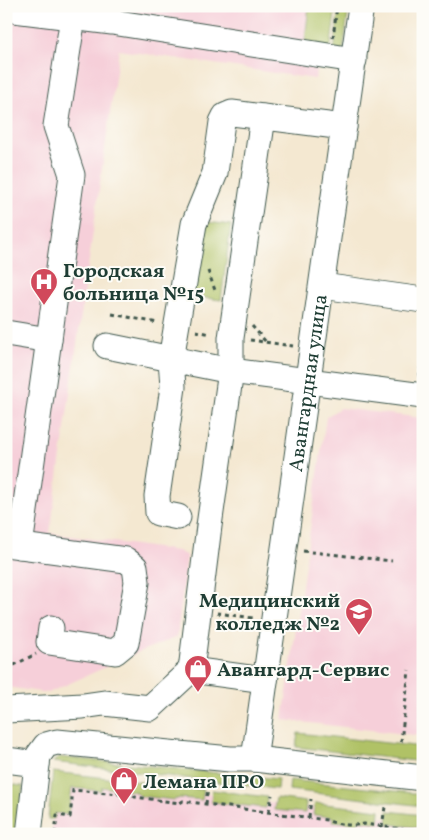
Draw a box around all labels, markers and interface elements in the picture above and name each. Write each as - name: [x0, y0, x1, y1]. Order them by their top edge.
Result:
- place label: Городская больница №15: [63, 258, 204, 309]
- hospital icon: Городская больница №15: [29, 267, 59, 306]
- street label: Авангардная улица: [283, 292, 336, 474]
- place label: Медицинский колледж №2: [199, 588, 340, 639]
- school or university icon: Медицинский колледж №2: [344, 597, 374, 636]
- shop icon: Авангард-Сервис: [183, 654, 213, 693]
- place label: Авангард-Сервис: [217, 657, 389, 685]
- shop icon: Лемана ПРО: [109, 766, 139, 805]
- place label: Лемана ПРО: [143, 769, 264, 797]

